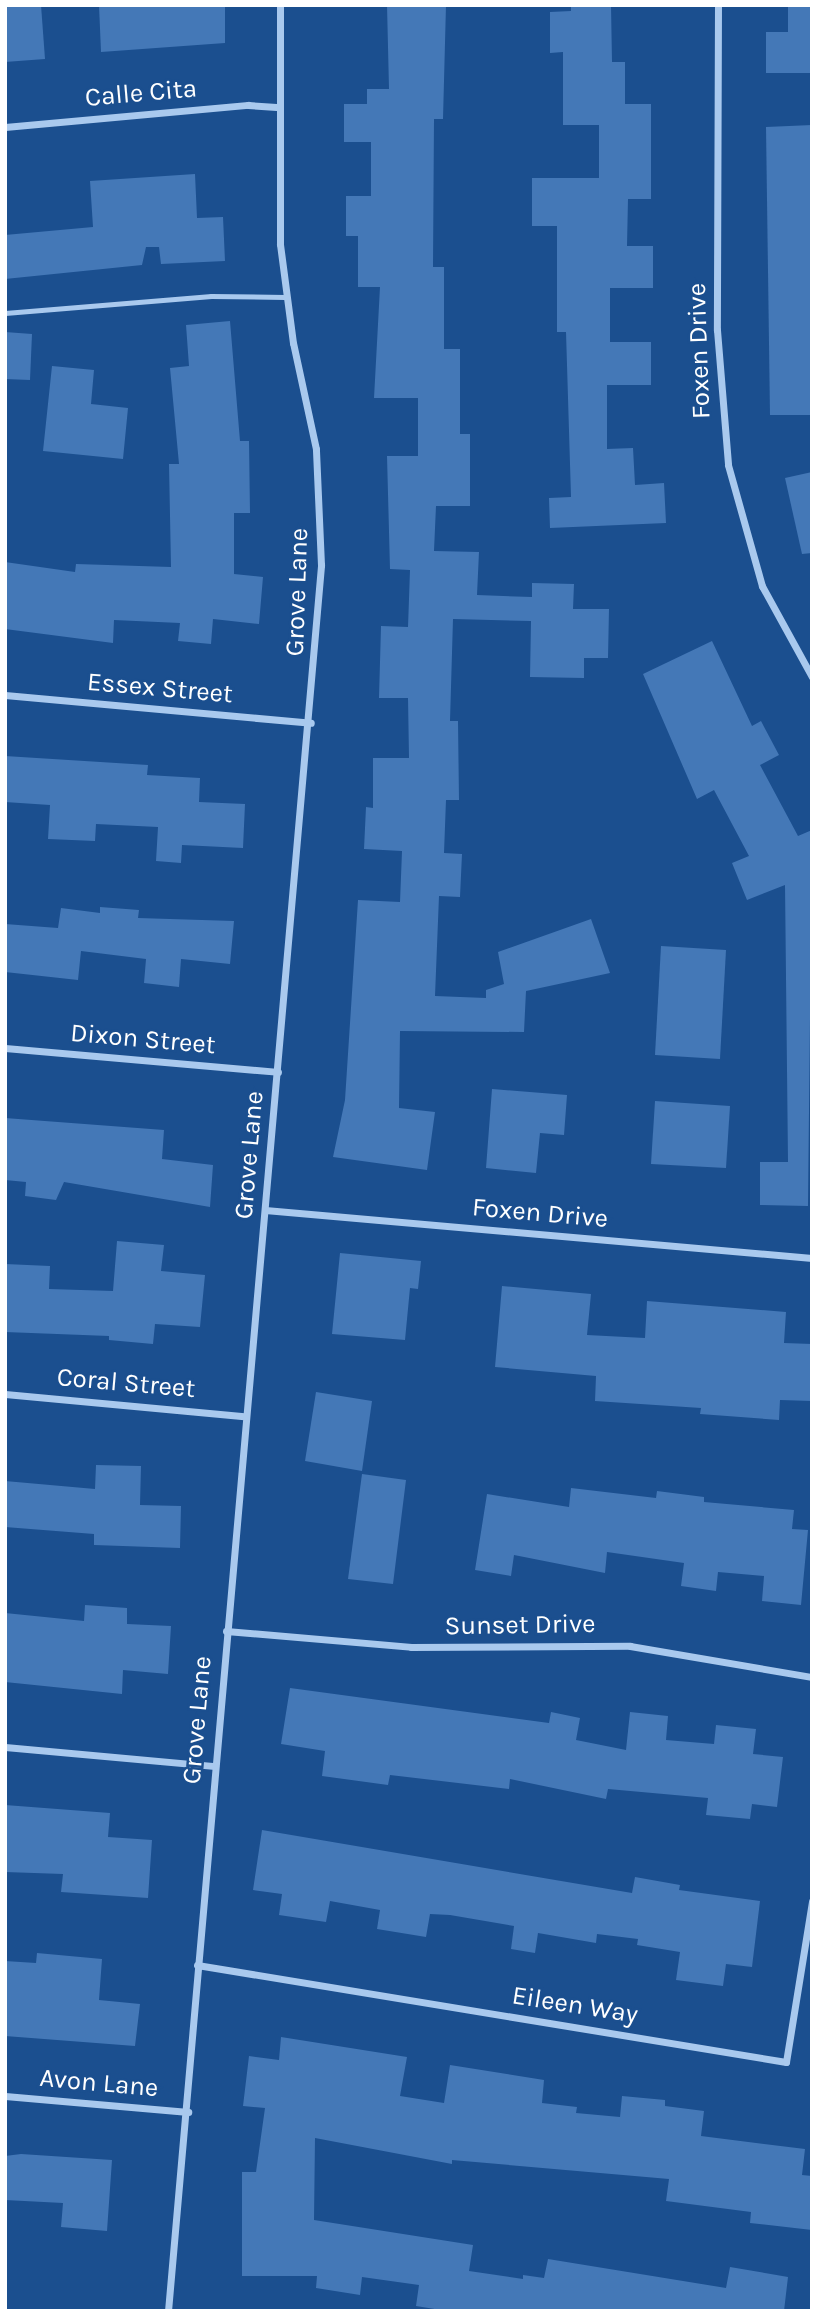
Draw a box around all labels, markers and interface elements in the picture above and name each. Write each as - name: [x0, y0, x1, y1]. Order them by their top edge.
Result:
- street label: Calle Cita: [84, 73, 198, 113]
- street label: Foxen Drive: [681, 282, 717, 420]
- street label: Grove Lane: [279, 527, 315, 657]
- street label: Essex Street: [86, 666, 234, 710]
- street label: Dixon Street: [69, 1017, 217, 1061]
- street label: Grove Lane: [228, 1090, 270, 1220]
- street label: Foxen Drive: [471, 1192, 609, 1234]
- street label: Coral Street: [56, 1361, 196, 1405]
- street label: Sunset Drive: [444, 1608, 596, 1642]
- street label: Grove Lane: [176, 1655, 218, 1785]
- street label: Eileen Way: [510, 1980, 640, 2030]
- street label: Avon Lane: [38, 2062, 160, 2104]

